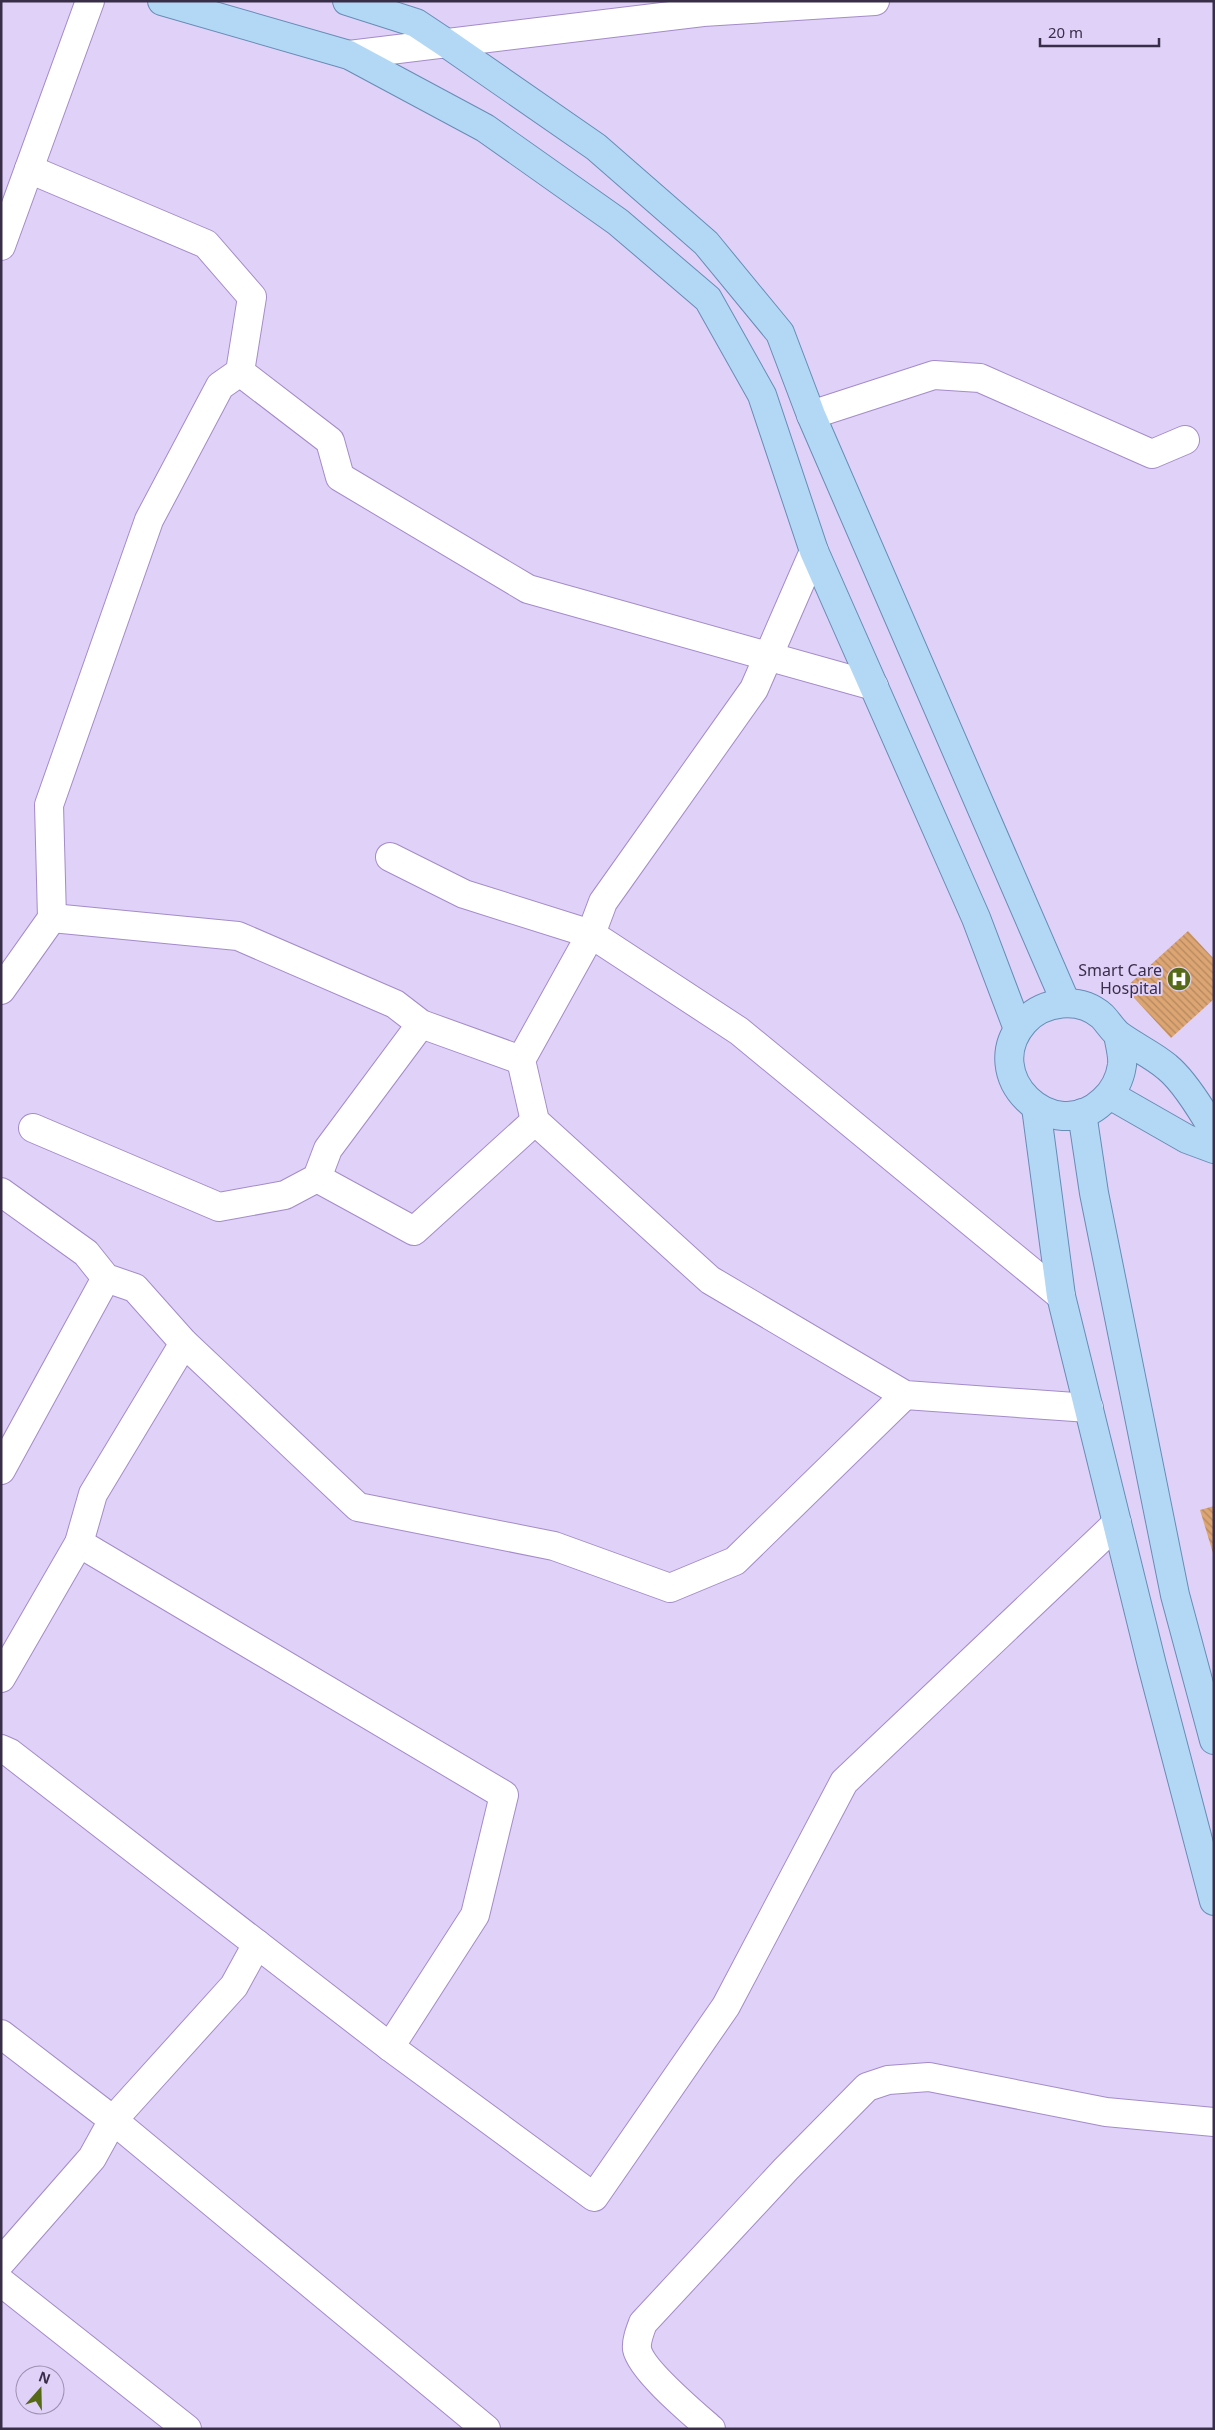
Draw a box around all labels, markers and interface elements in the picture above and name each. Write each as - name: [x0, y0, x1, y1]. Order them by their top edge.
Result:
- scale bar: [1040, 15, 1159, 47]
- text: 20 m: [1048, 22, 1083, 42]
- place label: Smart Care Hospital: [1078, 959, 1162, 999]
- hospital icon: Smart Care Hospital: [1166, 966, 1192, 992]
- north arrow: [15, 2365, 65, 2415]
- text: N: [36, 2366, 53, 2388]

